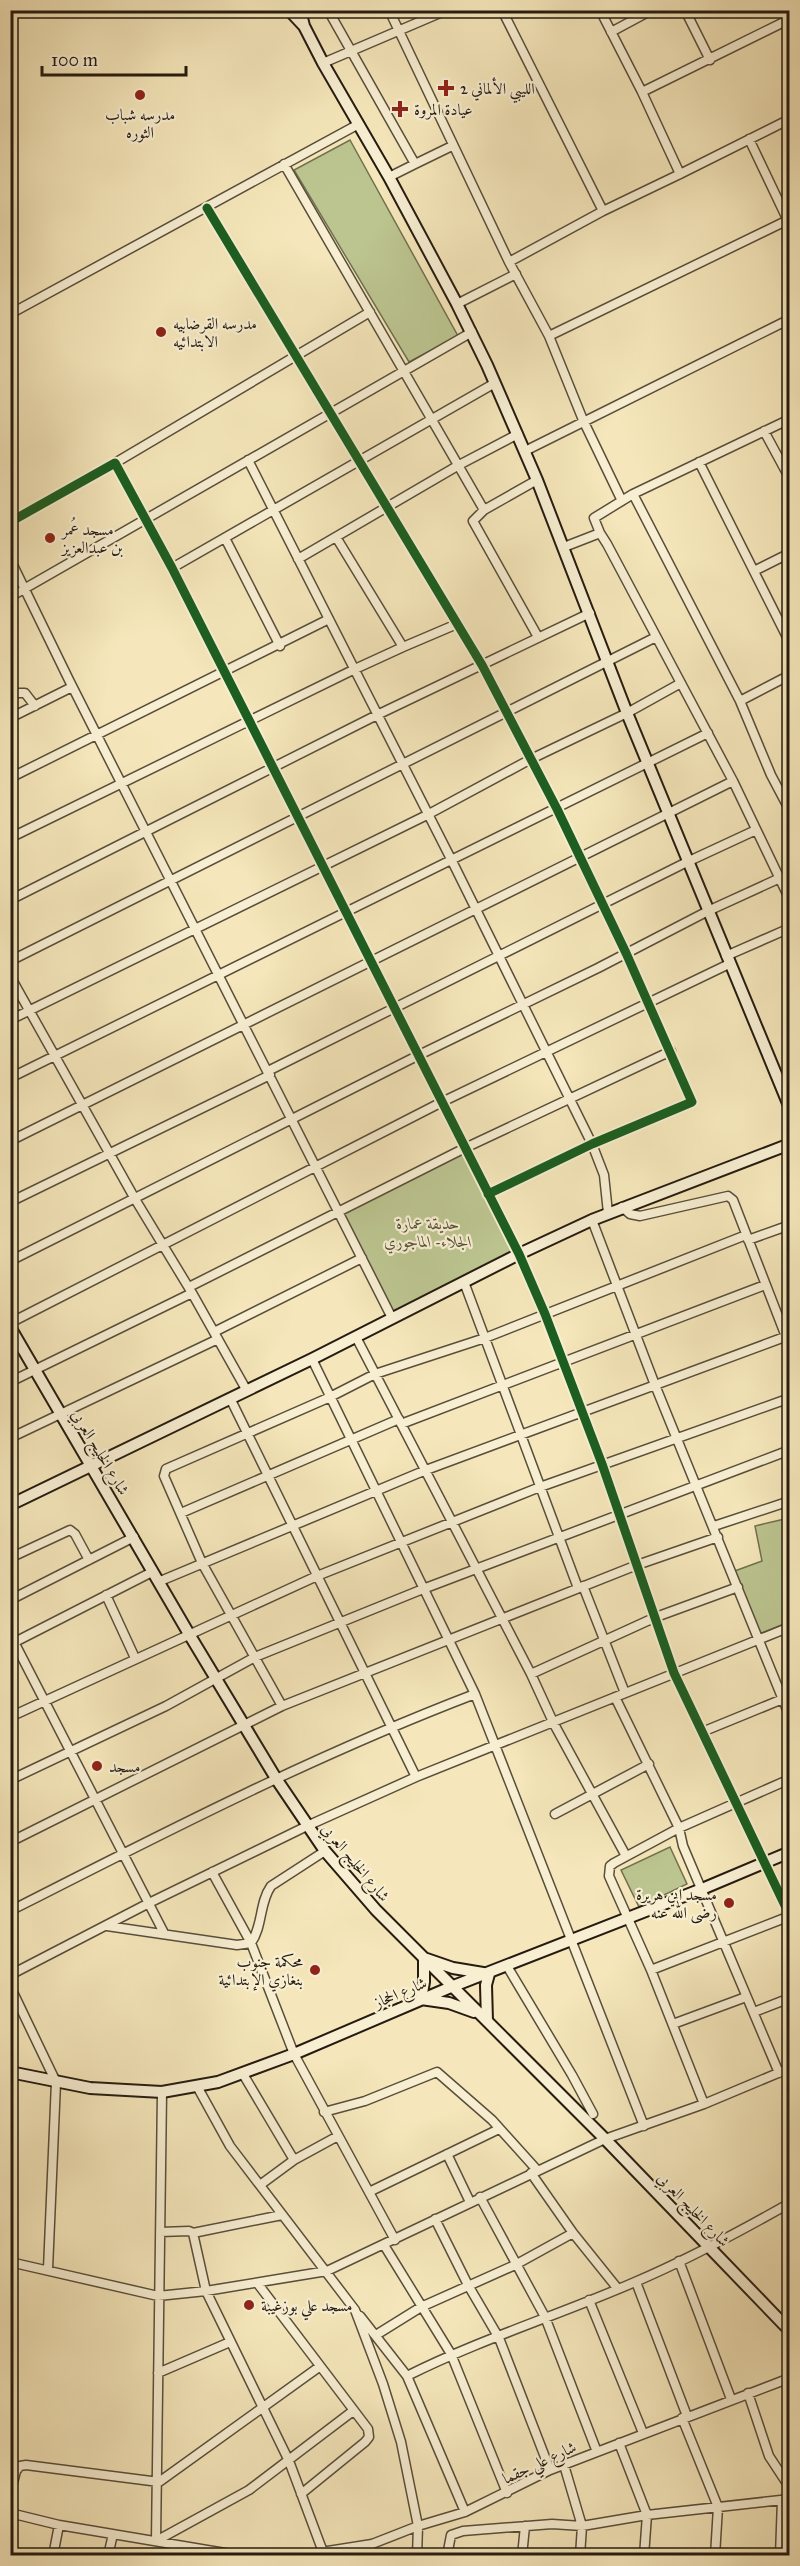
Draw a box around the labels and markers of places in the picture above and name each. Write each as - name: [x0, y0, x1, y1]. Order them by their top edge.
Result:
- place label: الليبي الألماني 2: [460, 77, 535, 104]
- marker: الليبي الألماني 2: [437, 79, 455, 97]
- marker: مدرسه شباب الثوره: [133, 88, 147, 102]
- marker: عيادة المروة: [391, 100, 409, 118]
- place label: عيادة المروة: [414, 100, 473, 120]
- place label: مدرسه شباب الثوره: [105, 105, 175, 143]
- place label: مدرسه القرضابيه الابتدائيه: [173, 314, 257, 352]
- marker: مدرسه القرضابيه الابتدائيه: [154, 325, 168, 339]
- place label: مسجد عُمر بن عبدالعزيز: [60, 516, 123, 558]
- marker: مسجد عُمر بن عبدالعزيز: [43, 531, 57, 545]
- place label: مسجد: [109, 1757, 140, 1776]
- marker: مسجد: [90, 1759, 104, 1773]
- place label: مسجد ابي هريرة رضى الله عنه: [636, 1885, 717, 1924]
- marker: مسجد ابي هريرة رضى الله عنه: [722, 1896, 736, 1910]
- place label: محكمة جنوب بنغازي الإبتدائية: [218, 1952, 303, 1992]
- marker: محكمة جنوب بنغازي الإبتدائية: [308, 1963, 322, 1977]
- place label: مسجد علي بوزغيبة: [261, 2296, 353, 2321]
- marker: مسجد علي بوزغيبة: [242, 2298, 256, 2312]

